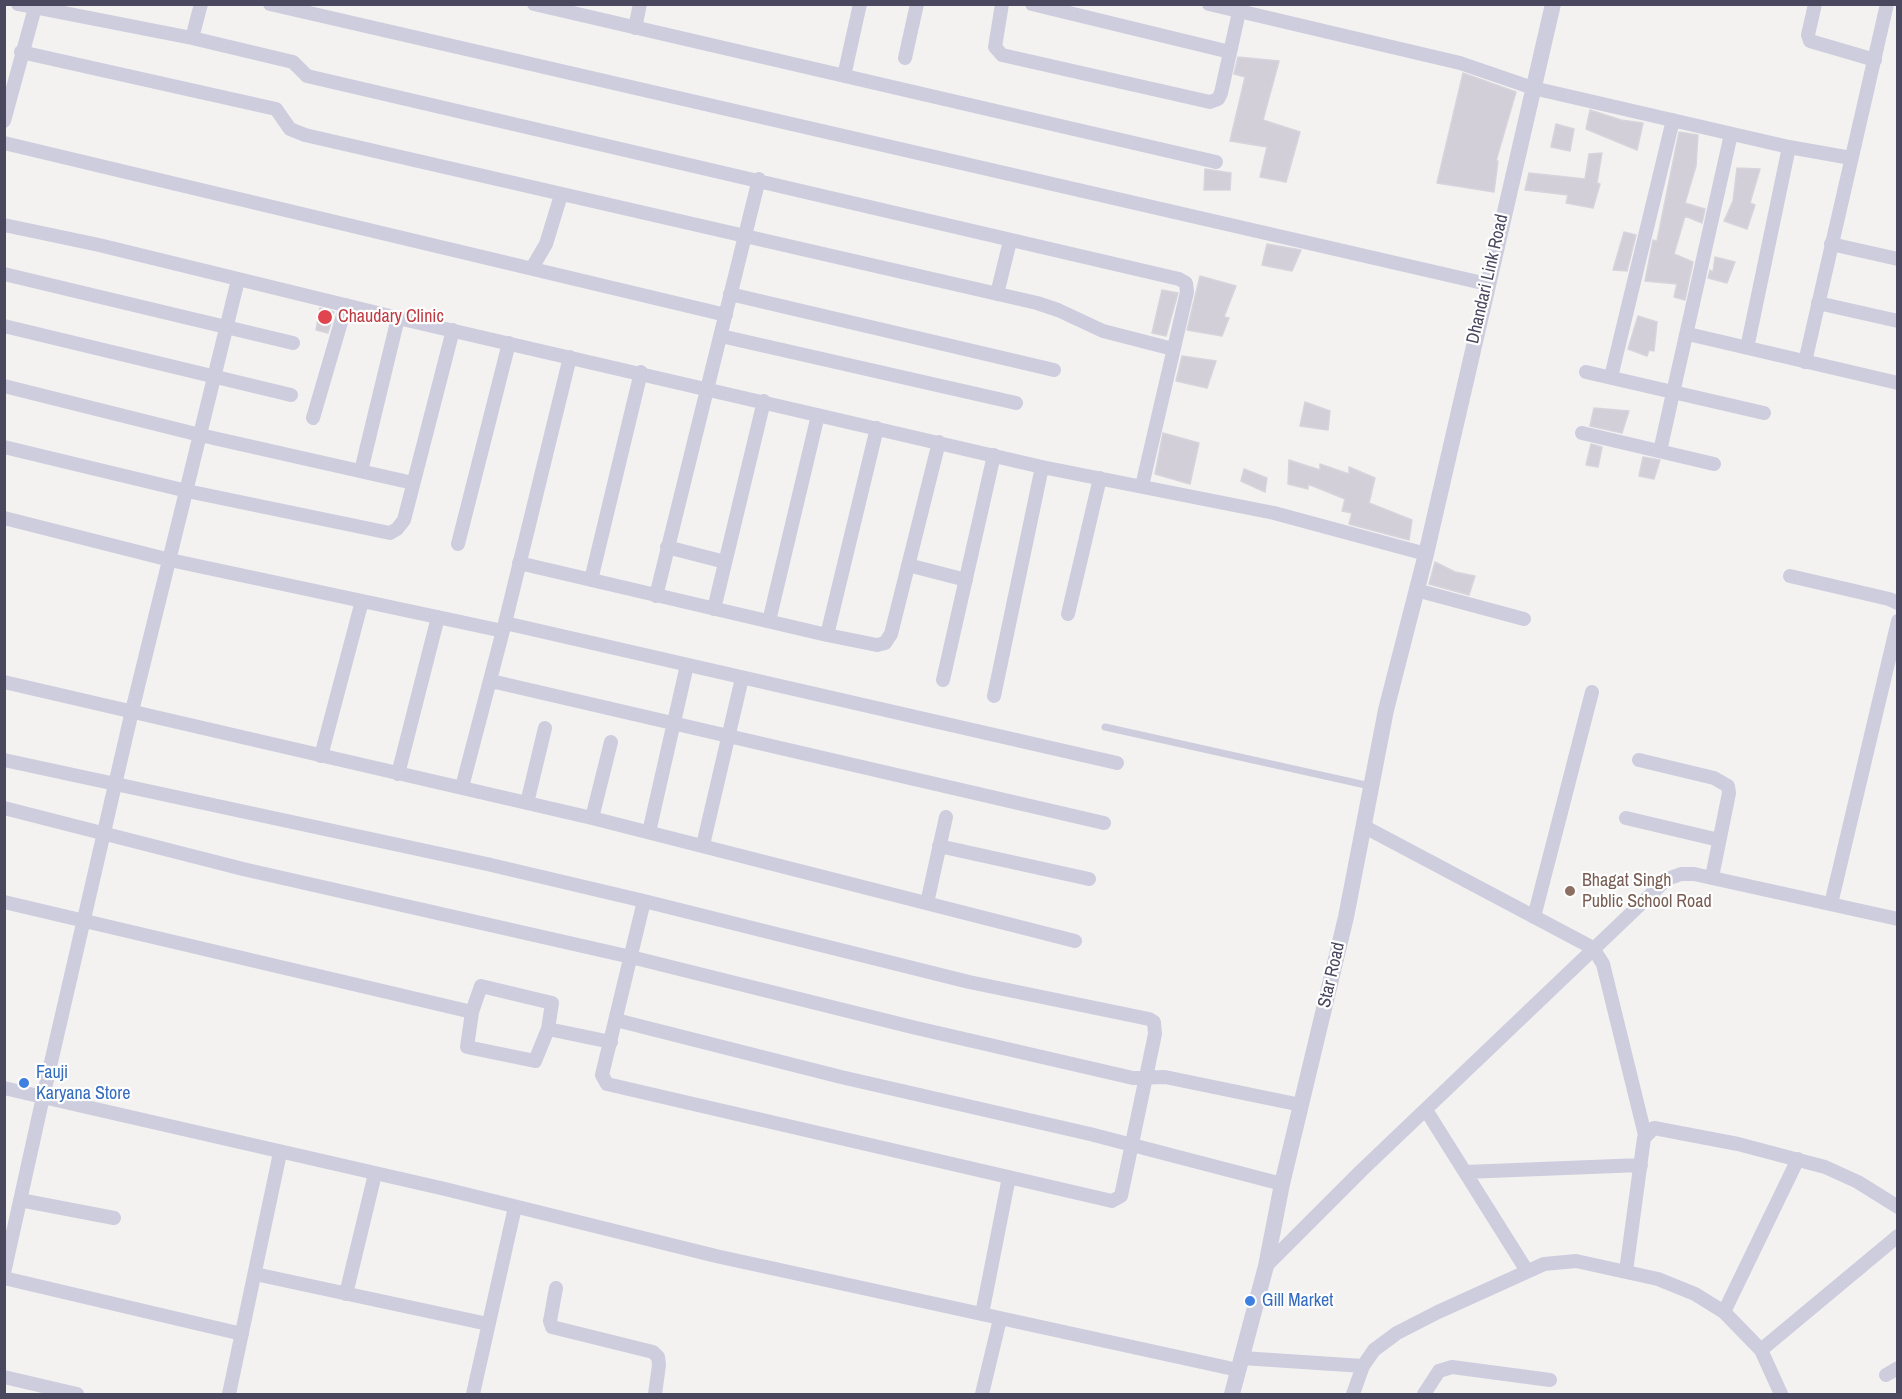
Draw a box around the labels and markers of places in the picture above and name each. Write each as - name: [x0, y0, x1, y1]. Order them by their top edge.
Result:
- place label: Chaudary Clinic: [338, 306, 444, 328]
- marker: Chaudary Clinic: [316, 308, 334, 326]
- place label: Bhagat Singh Public School Road: [1582, 870, 1712, 912]
- marker: Bhagat Singh Public School Road: [1563, 884, 1577, 898]
- place label: Fauji Karyana Store: [36, 1062, 130, 1104]
- marker: Fauji Karyana Store: [17, 1076, 31, 1090]
- place label: Gill Market: [1262, 1290, 1333, 1312]
- marker: Gill Market: [1243, 1294, 1257, 1308]

